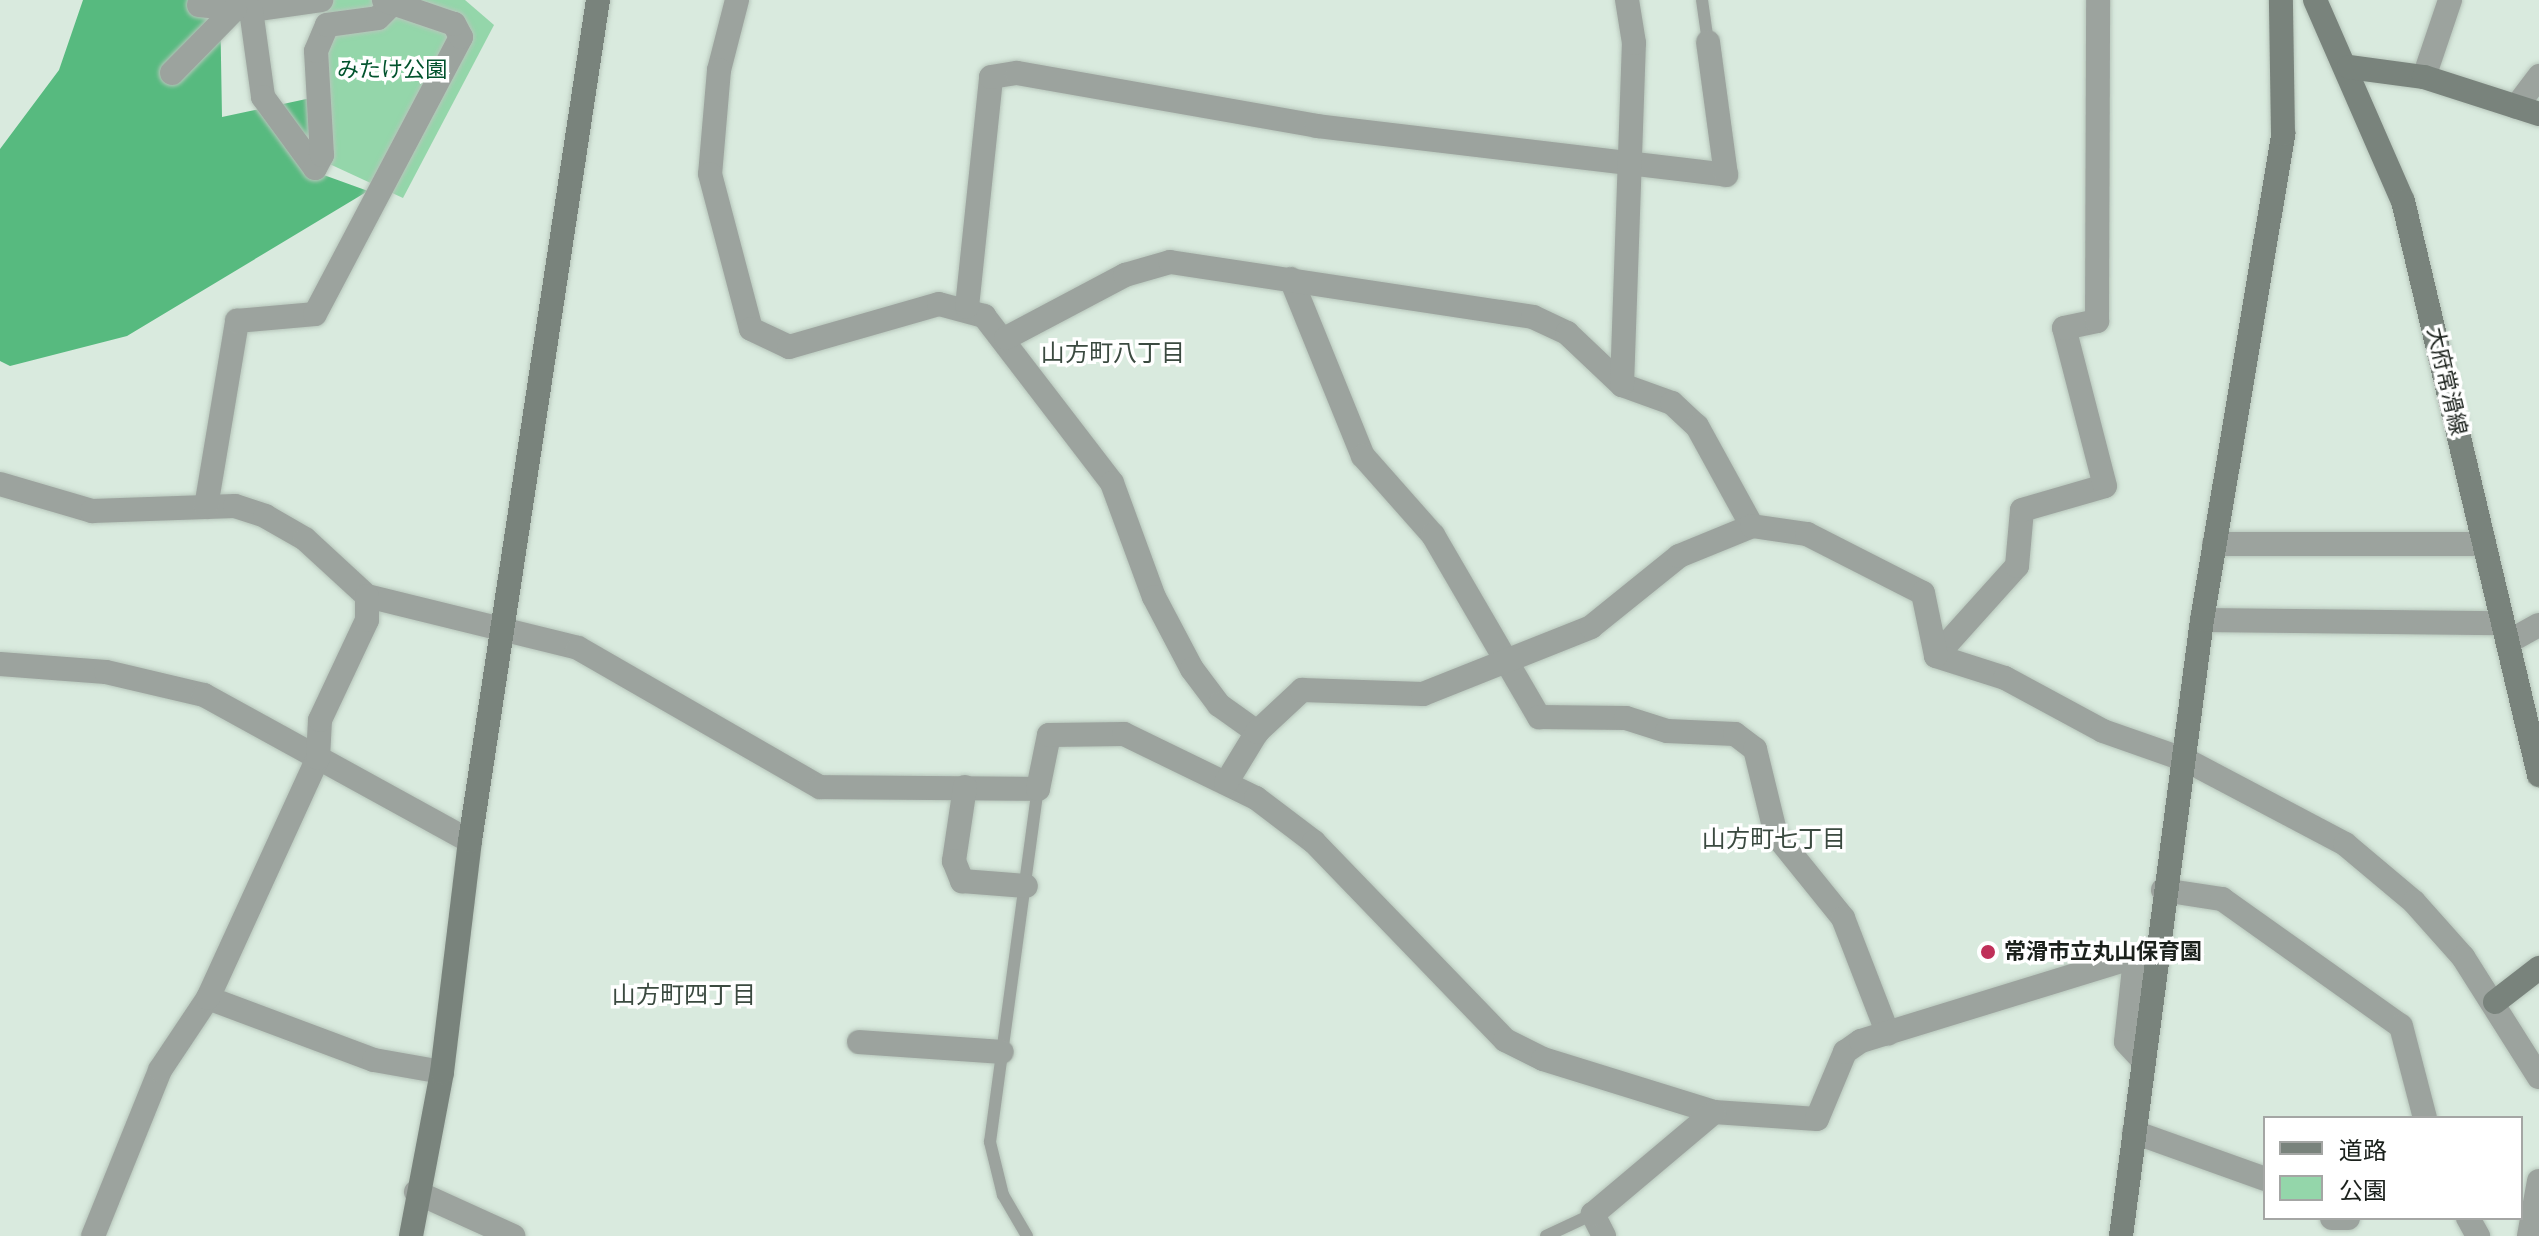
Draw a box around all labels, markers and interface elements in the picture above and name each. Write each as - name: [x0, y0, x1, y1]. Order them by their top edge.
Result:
- park label: みたけ公園: [337, 57, 447, 83]
- street label: 大府常滑線: [2422, 324, 2472, 438]
- district label: 山方町八丁目: [1041, 339, 1185, 367]
- district label: 山方町七丁目: [1702, 825, 1846, 853]
- place label: 常滑市立丸山保育園: [2004, 939, 2202, 965]
- marker: 常滑市立丸山保育園: [1979, 943, 1997, 961]
- district label: 山方町四丁目: [612, 981, 756, 1009]
- legend: [2263, 1116, 2523, 1220]
- text: 道路: [2339, 1134, 2387, 1166]
- text: 公園: [2339, 1174, 2387, 1206]

